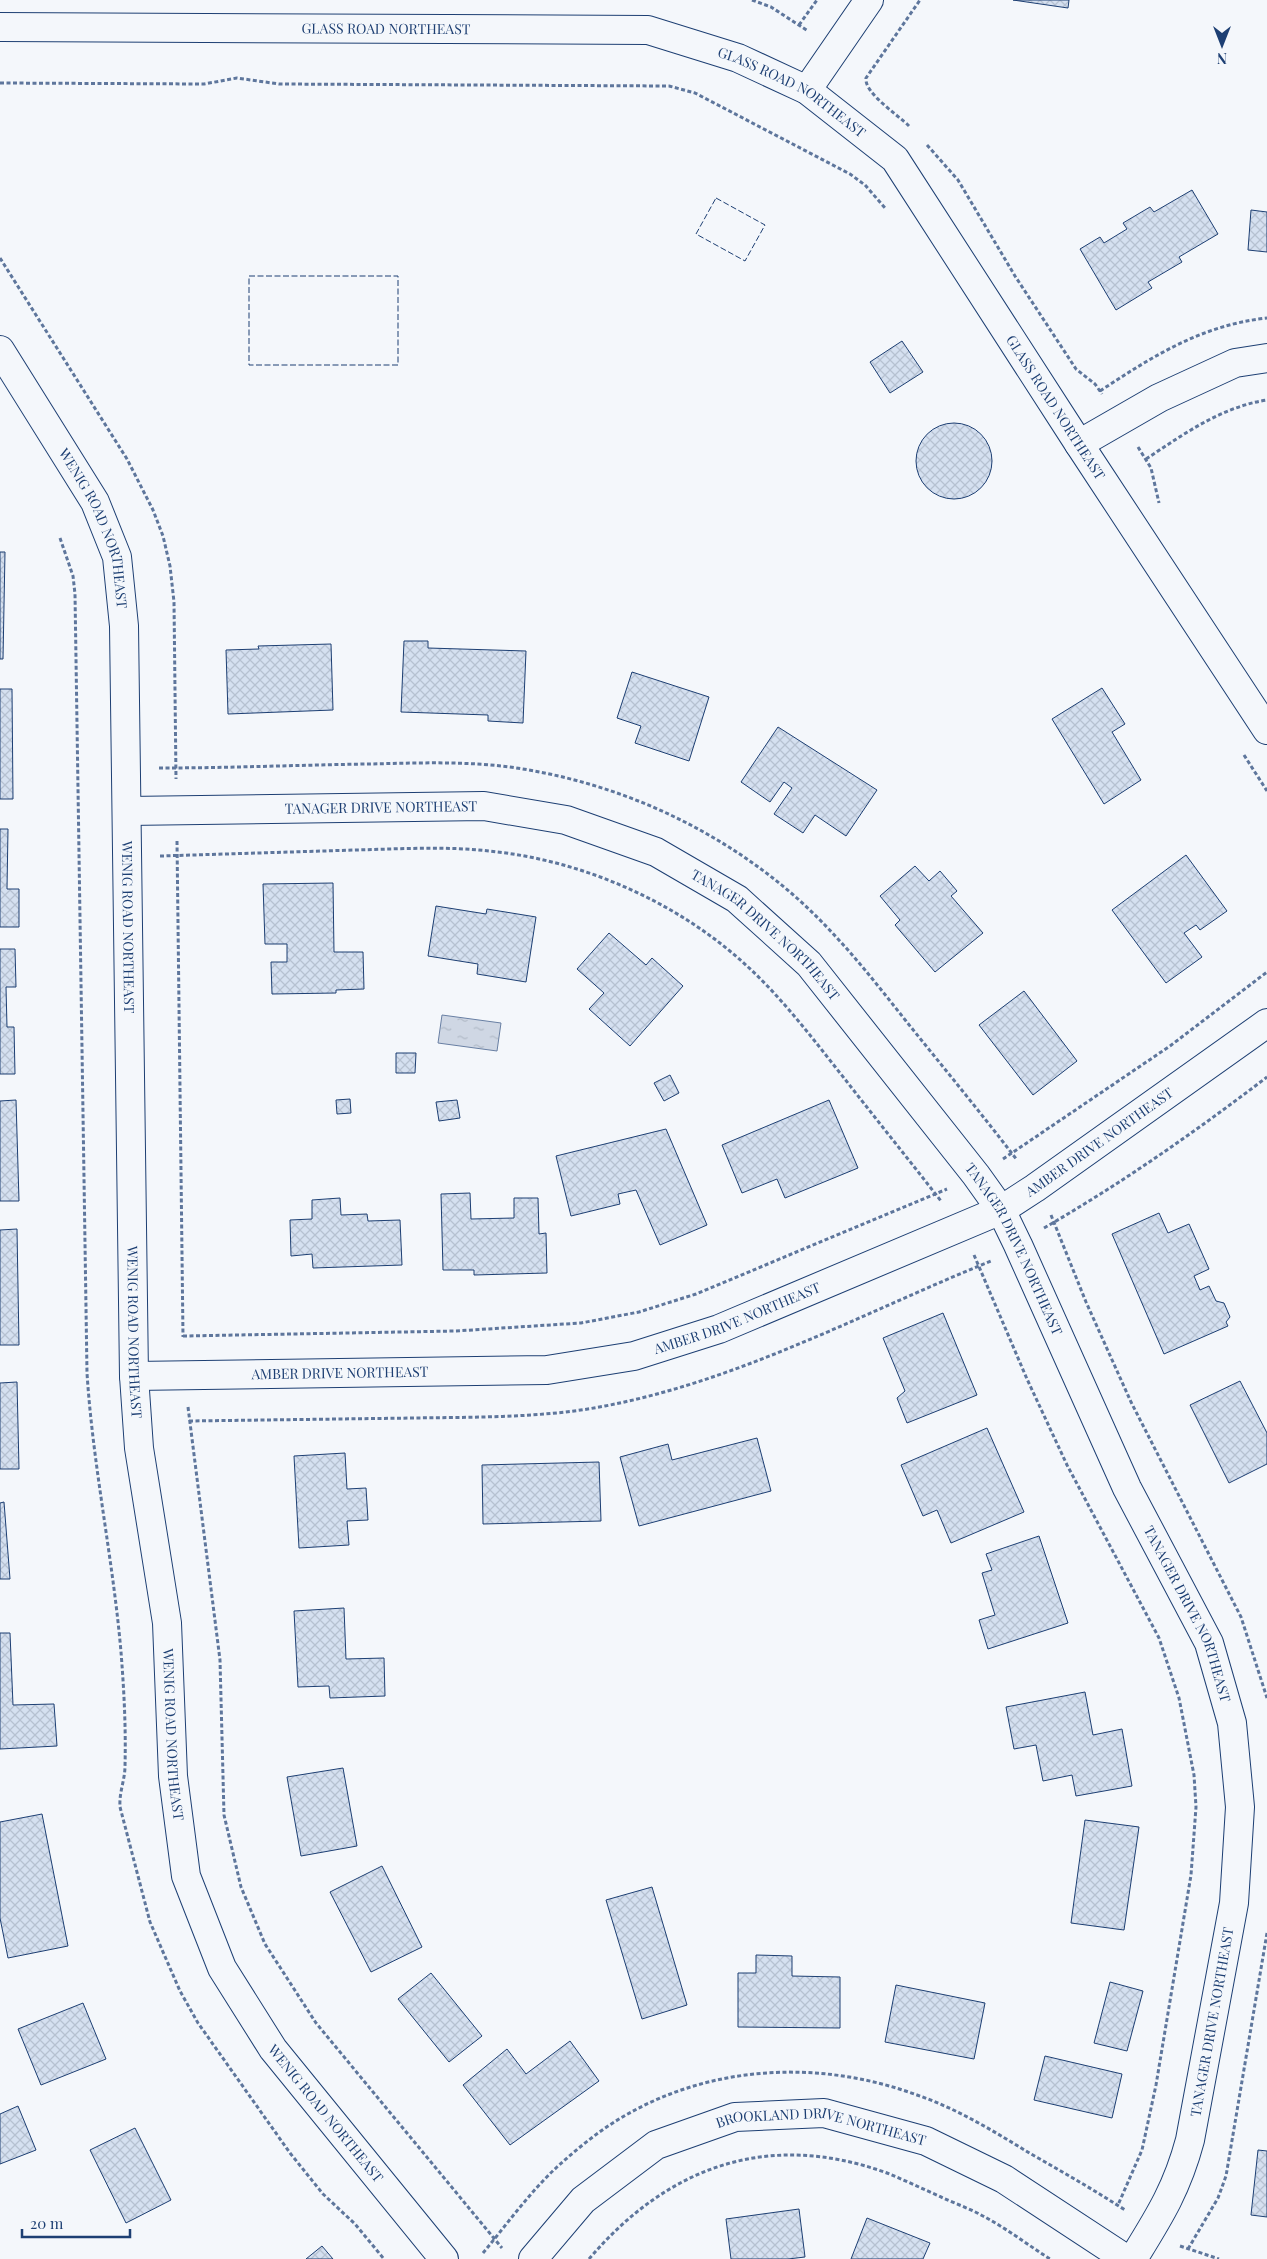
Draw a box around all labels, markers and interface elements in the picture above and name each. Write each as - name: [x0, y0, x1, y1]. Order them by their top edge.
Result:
- street label: GLASS ROAD NORTHEAST: [301, 18, 471, 38]
- north arrow: [1197, 20, 1247, 70]
- street label: GLASS ROAD NORTHEAST: [716, 42, 870, 142]
- text: N: [1217, 49, 1227, 68]
- street label: GLASS ROAD NORTHEAST: [1002, 331, 1110, 484]
- street label: WENIG ROAD NORTHEAST: [54, 444, 132, 610]
- street label: TANAGER DRIVE NORTHEAST: [285, 796, 478, 818]
- street label: WENIG ROAD NORTHEAST: [118, 840, 139, 1014]
- street label: TANAGER DRIVE NORTHEAST: [688, 864, 844, 1004]
- street label: AMBER DRIVE NORTHEAST: [1021, 1083, 1177, 1201]
- street label: TANAGER DRIVE NORTHEAST: [961, 1159, 1067, 1338]
- street label: WENIG ROAD NORTHEAST: [123, 1245, 147, 1419]
- street label: AMBER DRIVE NORTHEAST: [650, 1277, 823, 1358]
- street label: AMBER DRIVE NORTHEAST: [250, 1362, 429, 1383]
- street label: TANAGER DRIVE NORTHEAST: [1140, 1522, 1236, 1705]
- street label: WENIG ROAD NORTHEAST: [159, 1647, 189, 1822]
- street label: TANAGER DRIVE NORTHEAST: [1185, 1925, 1238, 2118]
- street label: WENIG ROAD NORTHEAST: [263, 2040, 388, 2186]
- street label: BROOKLAND DRIVE NORTHEAST: [713, 2103, 929, 2150]
- scale bar: [22, 2206, 130, 2238]
- text: 20 m: [30, 2213, 64, 2233]

